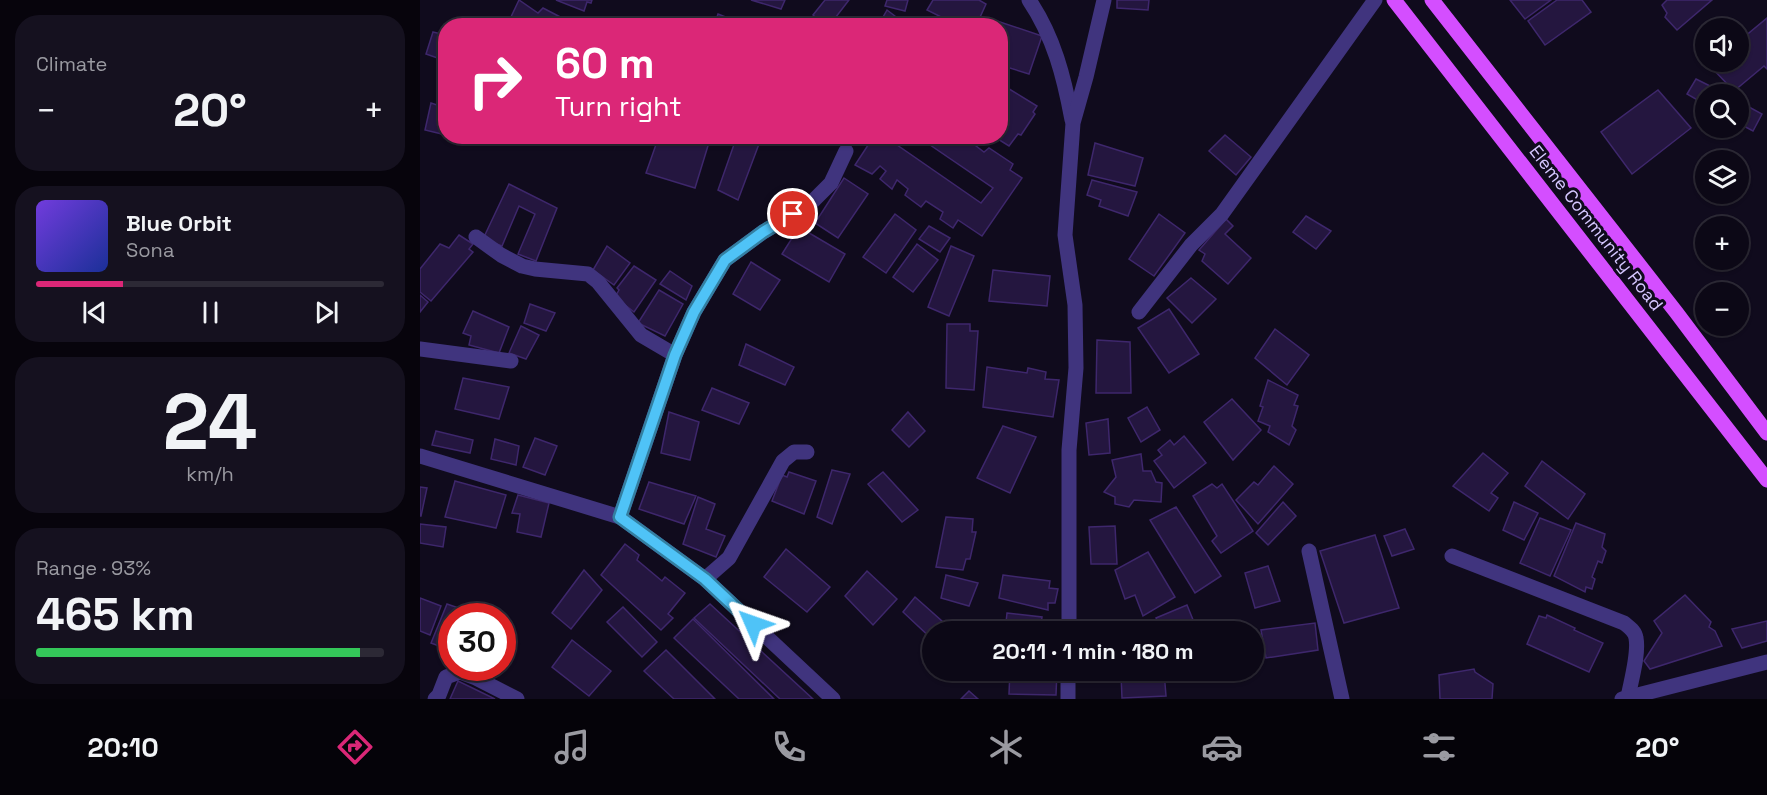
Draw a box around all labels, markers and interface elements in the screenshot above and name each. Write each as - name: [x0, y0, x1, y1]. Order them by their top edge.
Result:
- map controls: [1695, 18, 1749, 336]
- button: sound: [1695, 18, 1749, 72]
- text: 60 m: [555, 37, 655, 90]
- icon: right: [456, 42, 534, 120]
- text: Climate: [36, 51, 107, 77]
- text: 20°: [173, 82, 247, 139]
- button: search: [1695, 84, 1749, 138]
- text: Turn right: [555, 89, 682, 124]
- text: −: [36, 90, 56, 132]
- text: +: [364, 90, 384, 132]
- street label: Eleme Community Road: [1525, 140, 1668, 315]
- button: layers: [1695, 150, 1749, 204]
- pin: [767, 188, 818, 239]
- icon: arrive: [776, 197, 809, 230]
- text: Blue Orbit: [126, 209, 232, 237]
- button: +: [1695, 216, 1749, 270]
- text: Sona: [126, 237, 174, 263]
- button: −: [1695, 282, 1749, 336]
- icon: previous: [78, 296, 111, 329]
- icon: pause: [194, 296, 227, 329]
- icon: next: [310, 296, 343, 329]
- text: 24: [163, 372, 257, 472]
- text: km/h: [186, 461, 234, 487]
- text: Range · 93%: [36, 555, 151, 581]
- text: 465 km: [36, 586, 195, 643]
- position arrow: [721, 592, 785, 656]
- speed limit sign: 30: [438, 603, 516, 681]
- text: 20:11 · 1 min · 180 m: [992, 637, 1194, 665]
- icon: directions: [334, 726, 376, 768]
- icon: music: [551, 726, 593, 768]
- icon: phone: [768, 726, 810, 768]
- icon: climate: [985, 726, 1027, 768]
- icon: car: [1201, 726, 1243, 768]
- icon: filters: [1418, 726, 1460, 768]
- text: 20:10: [87, 730, 159, 765]
- text: 20°: [1635, 730, 1680, 765]

